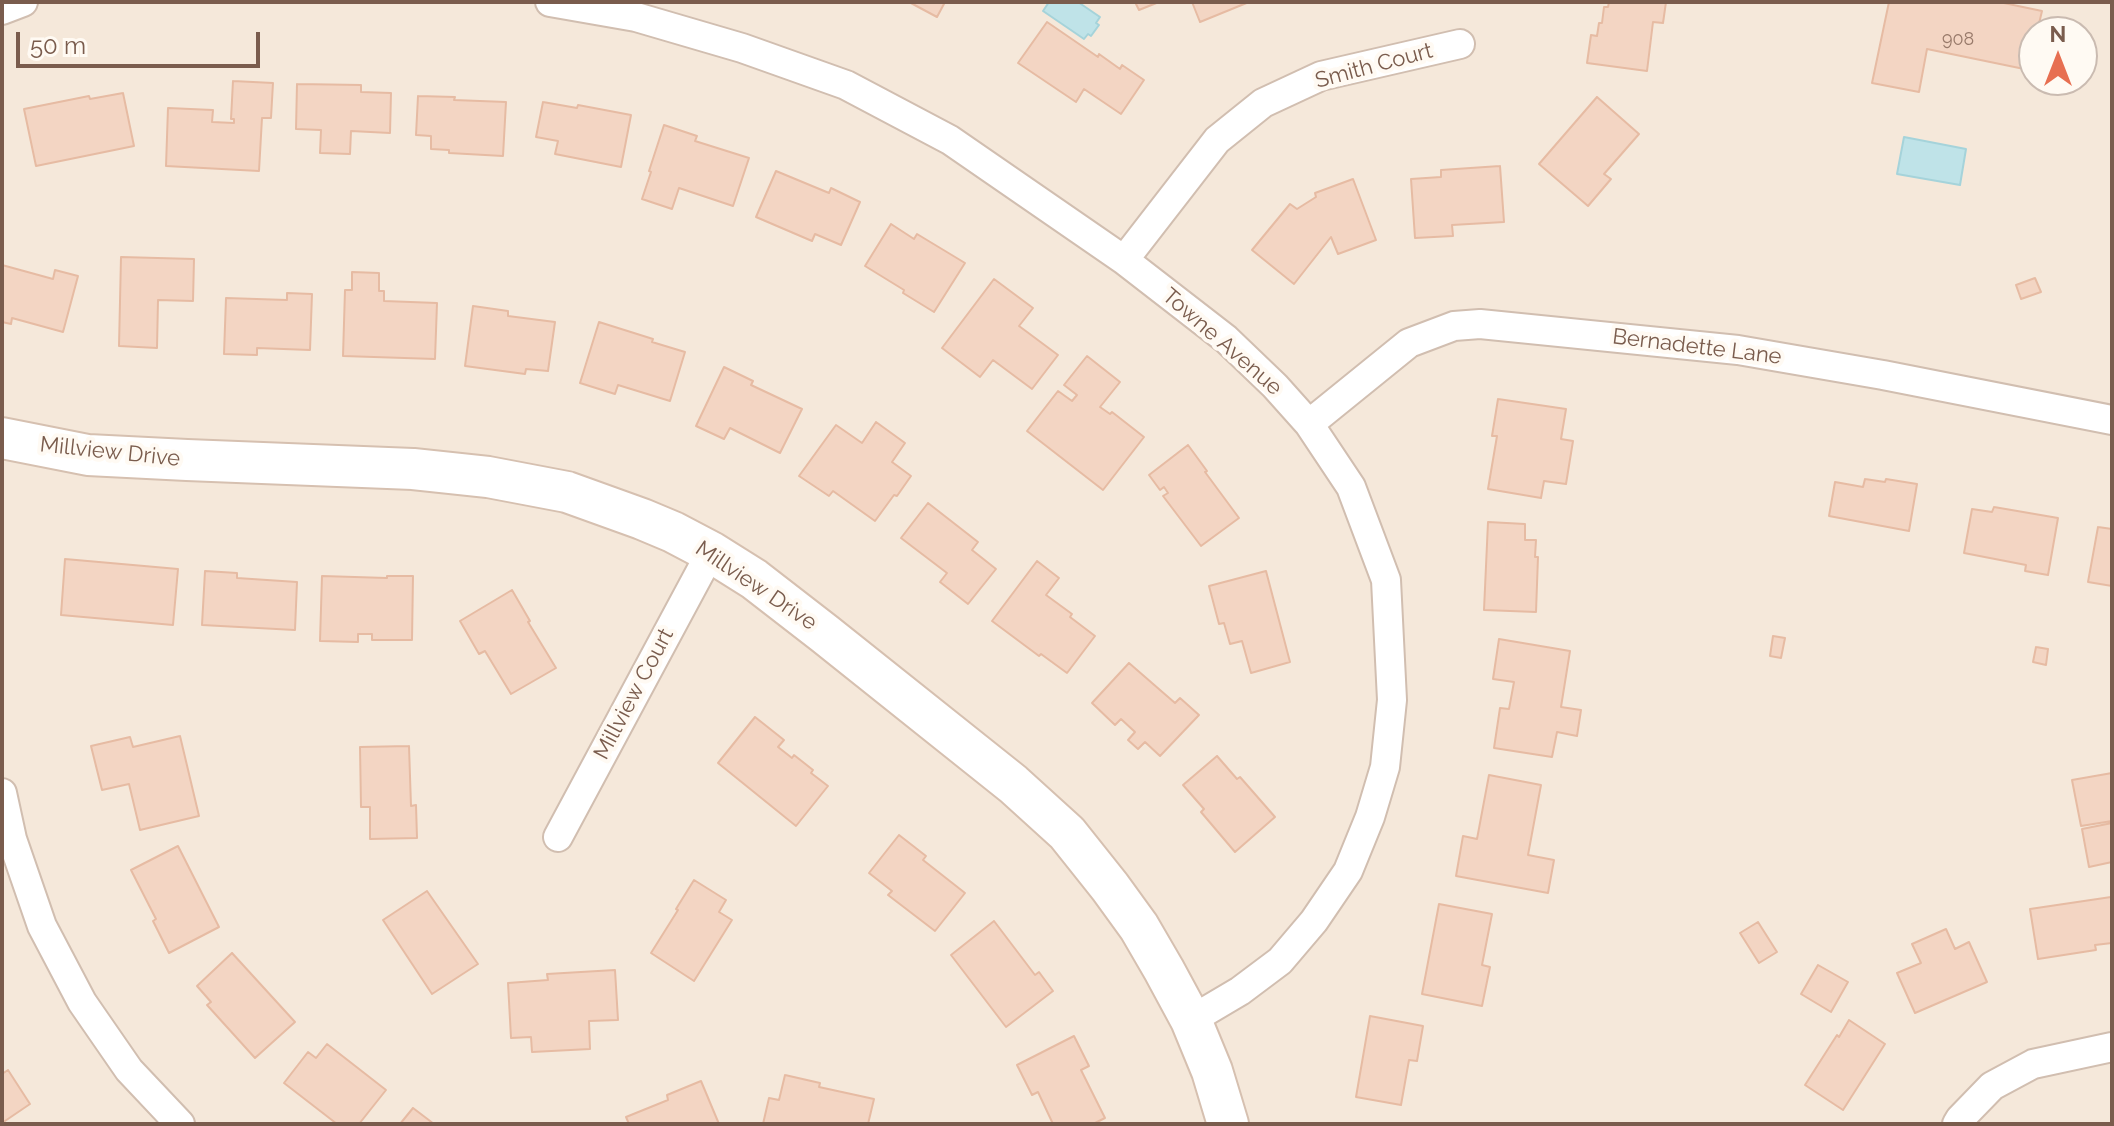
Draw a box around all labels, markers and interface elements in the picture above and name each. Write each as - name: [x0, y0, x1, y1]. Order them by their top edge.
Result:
- scale bar: [20, 16, 264, 66]
- north arrow: [2018, 16, 2098, 96]
- text: N: [2050, 21, 2066, 47]
- house number: 908: [1942, 29, 1974, 51]
- text: 50 m: [30, 31, 86, 60]
- street label: Smith Court: [1312, 38, 1436, 94]
- street label: Towne Avenue: [1157, 283, 1287, 401]
- street label: Bernadette Lane: [1611, 324, 1783, 370]
- street label: Millview Drive: [39, 432, 181, 472]
- street label: Millview Drive: [690, 536, 822, 636]
- street label: Millview Court: [588, 624, 680, 764]

